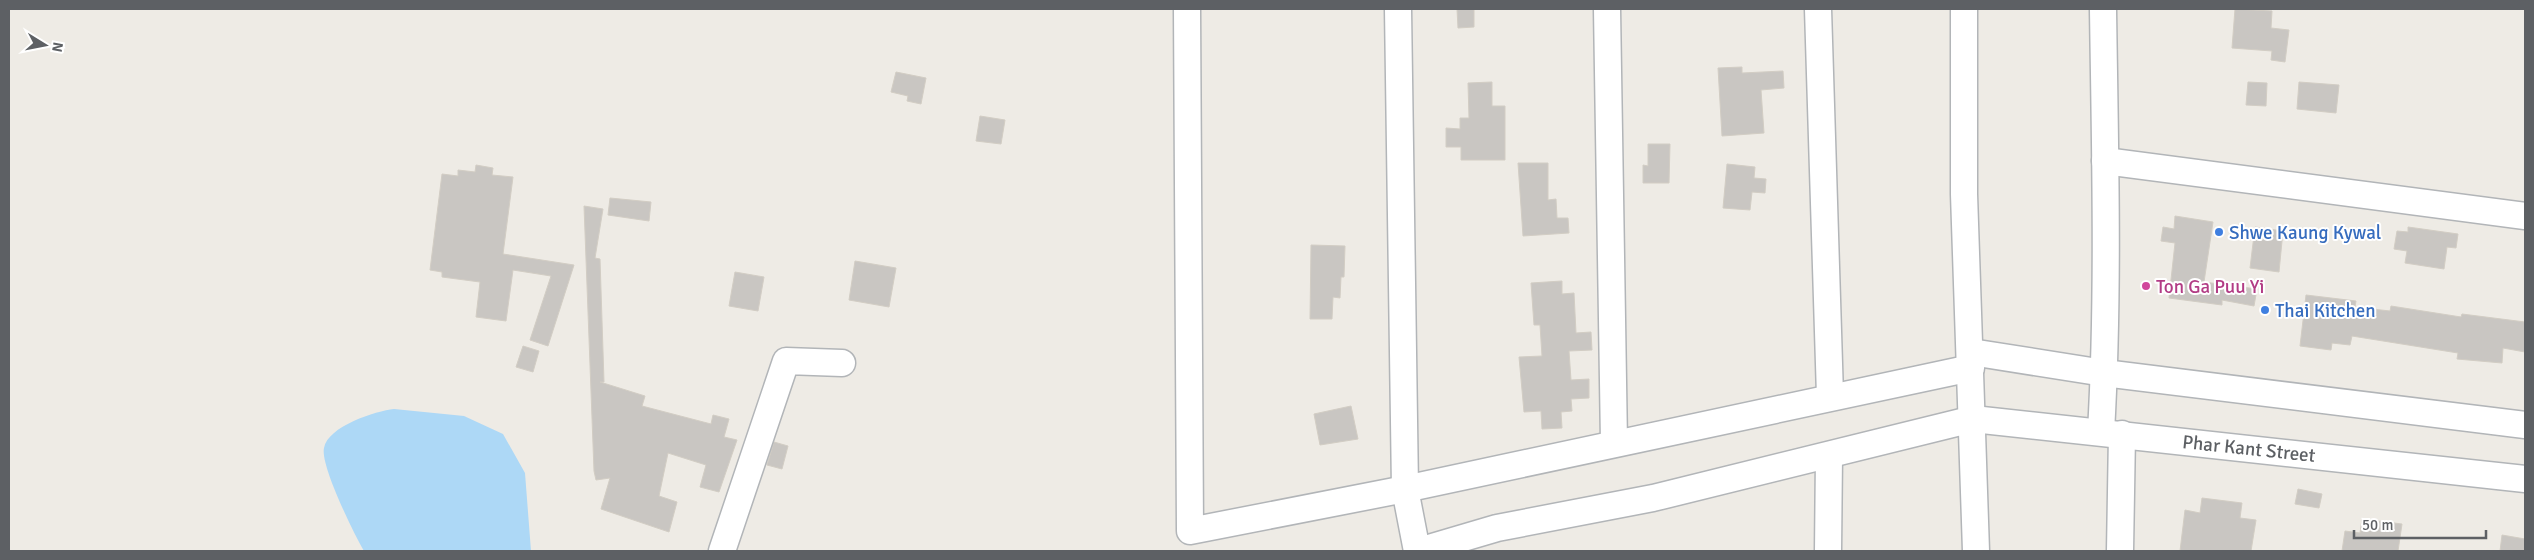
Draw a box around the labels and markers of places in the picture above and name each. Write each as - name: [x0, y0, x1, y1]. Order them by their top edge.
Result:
- place label: Shwe Kaung Kywal: [2229, 221, 2381, 245]
- marker: Shwe Kaung Kywal: [2213, 226, 2225, 238]
- place label: Ton Ga Puu Yi: [2156, 275, 2264, 299]
- marker: Ton Ga Puu Yi: [2140, 280, 2152, 292]
- place label: Thai Kitchen: [2275, 299, 2376, 323]
- marker: Thai Kitchen: [2259, 304, 2271, 316]

